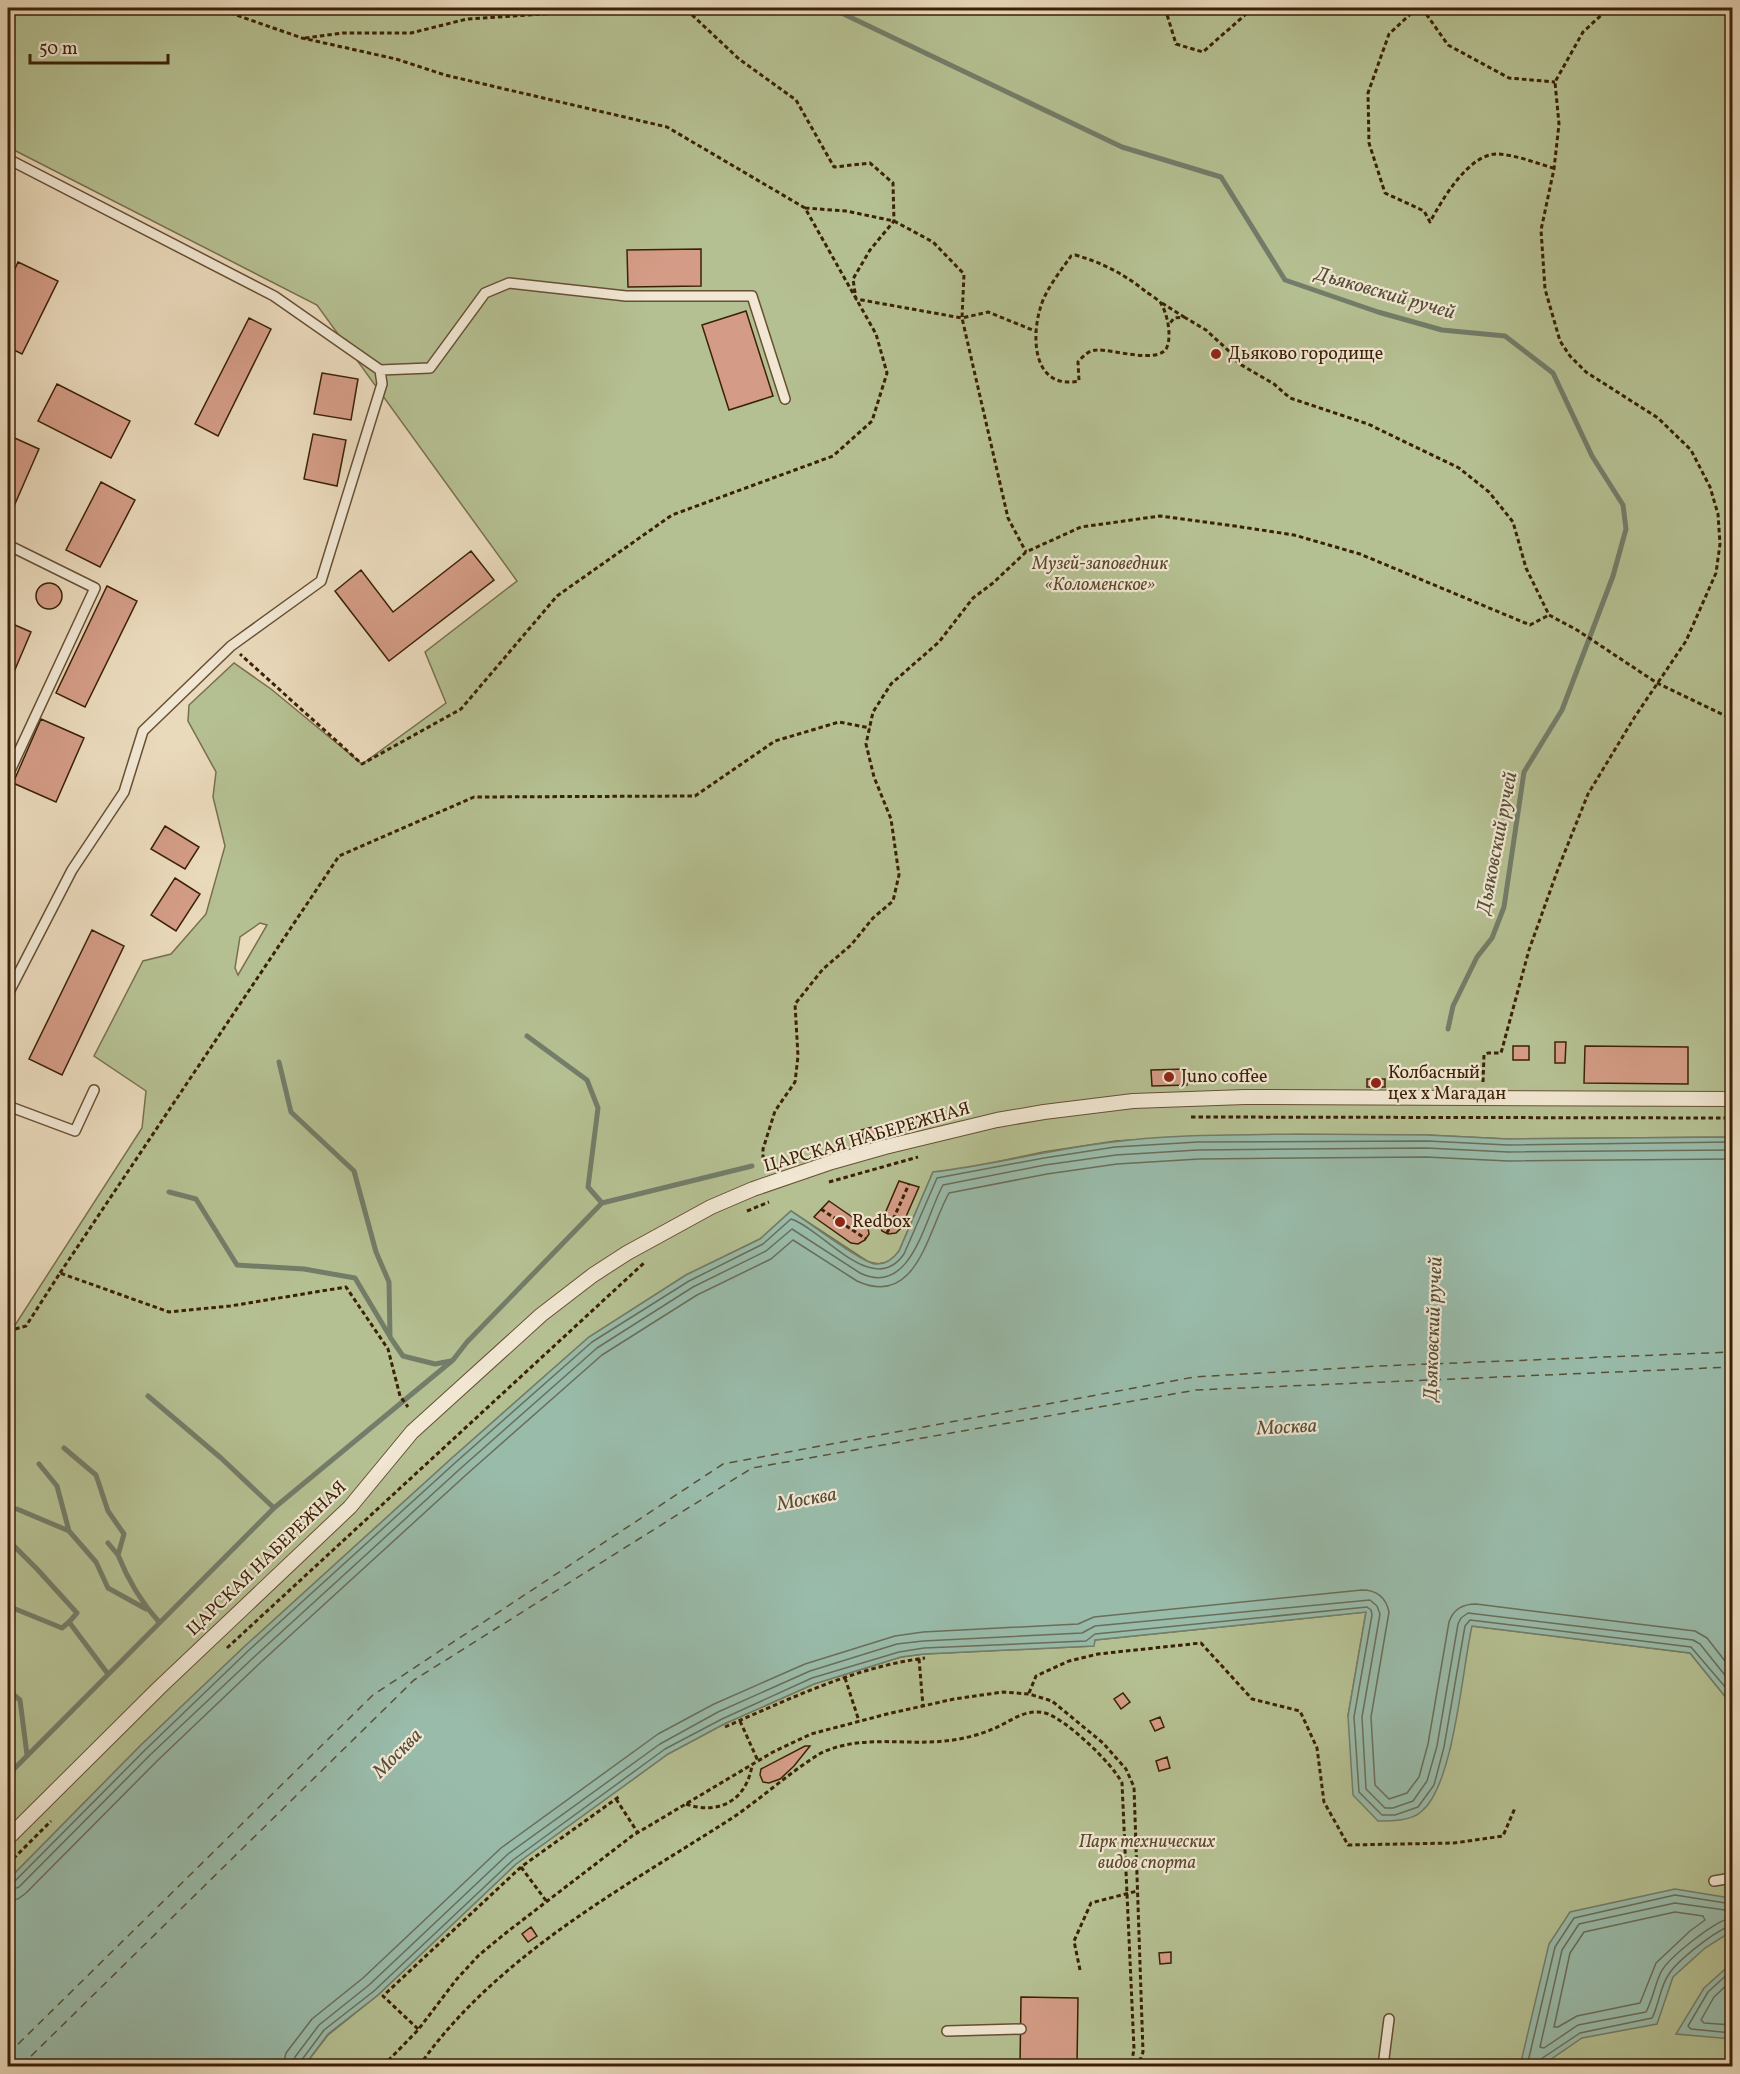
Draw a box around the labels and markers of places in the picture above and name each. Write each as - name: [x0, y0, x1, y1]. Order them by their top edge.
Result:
- place label: Дьяково городище: [1228, 342, 1383, 367]
- marker: Дьяково городище: [1209, 347, 1223, 361]
- place label: Колбасный цех x Магадан: [1388, 1061, 1506, 1107]
- place label: Juno coffee: [1181, 1065, 1268, 1090]
- marker: Juno coffee: [1162, 1070, 1176, 1084]
- marker: Колбасный цех x Магадан: [1369, 1076, 1383, 1090]
- place label: Redbox: [852, 1210, 911, 1235]
- marker: Redbox: [833, 1215, 847, 1229]

